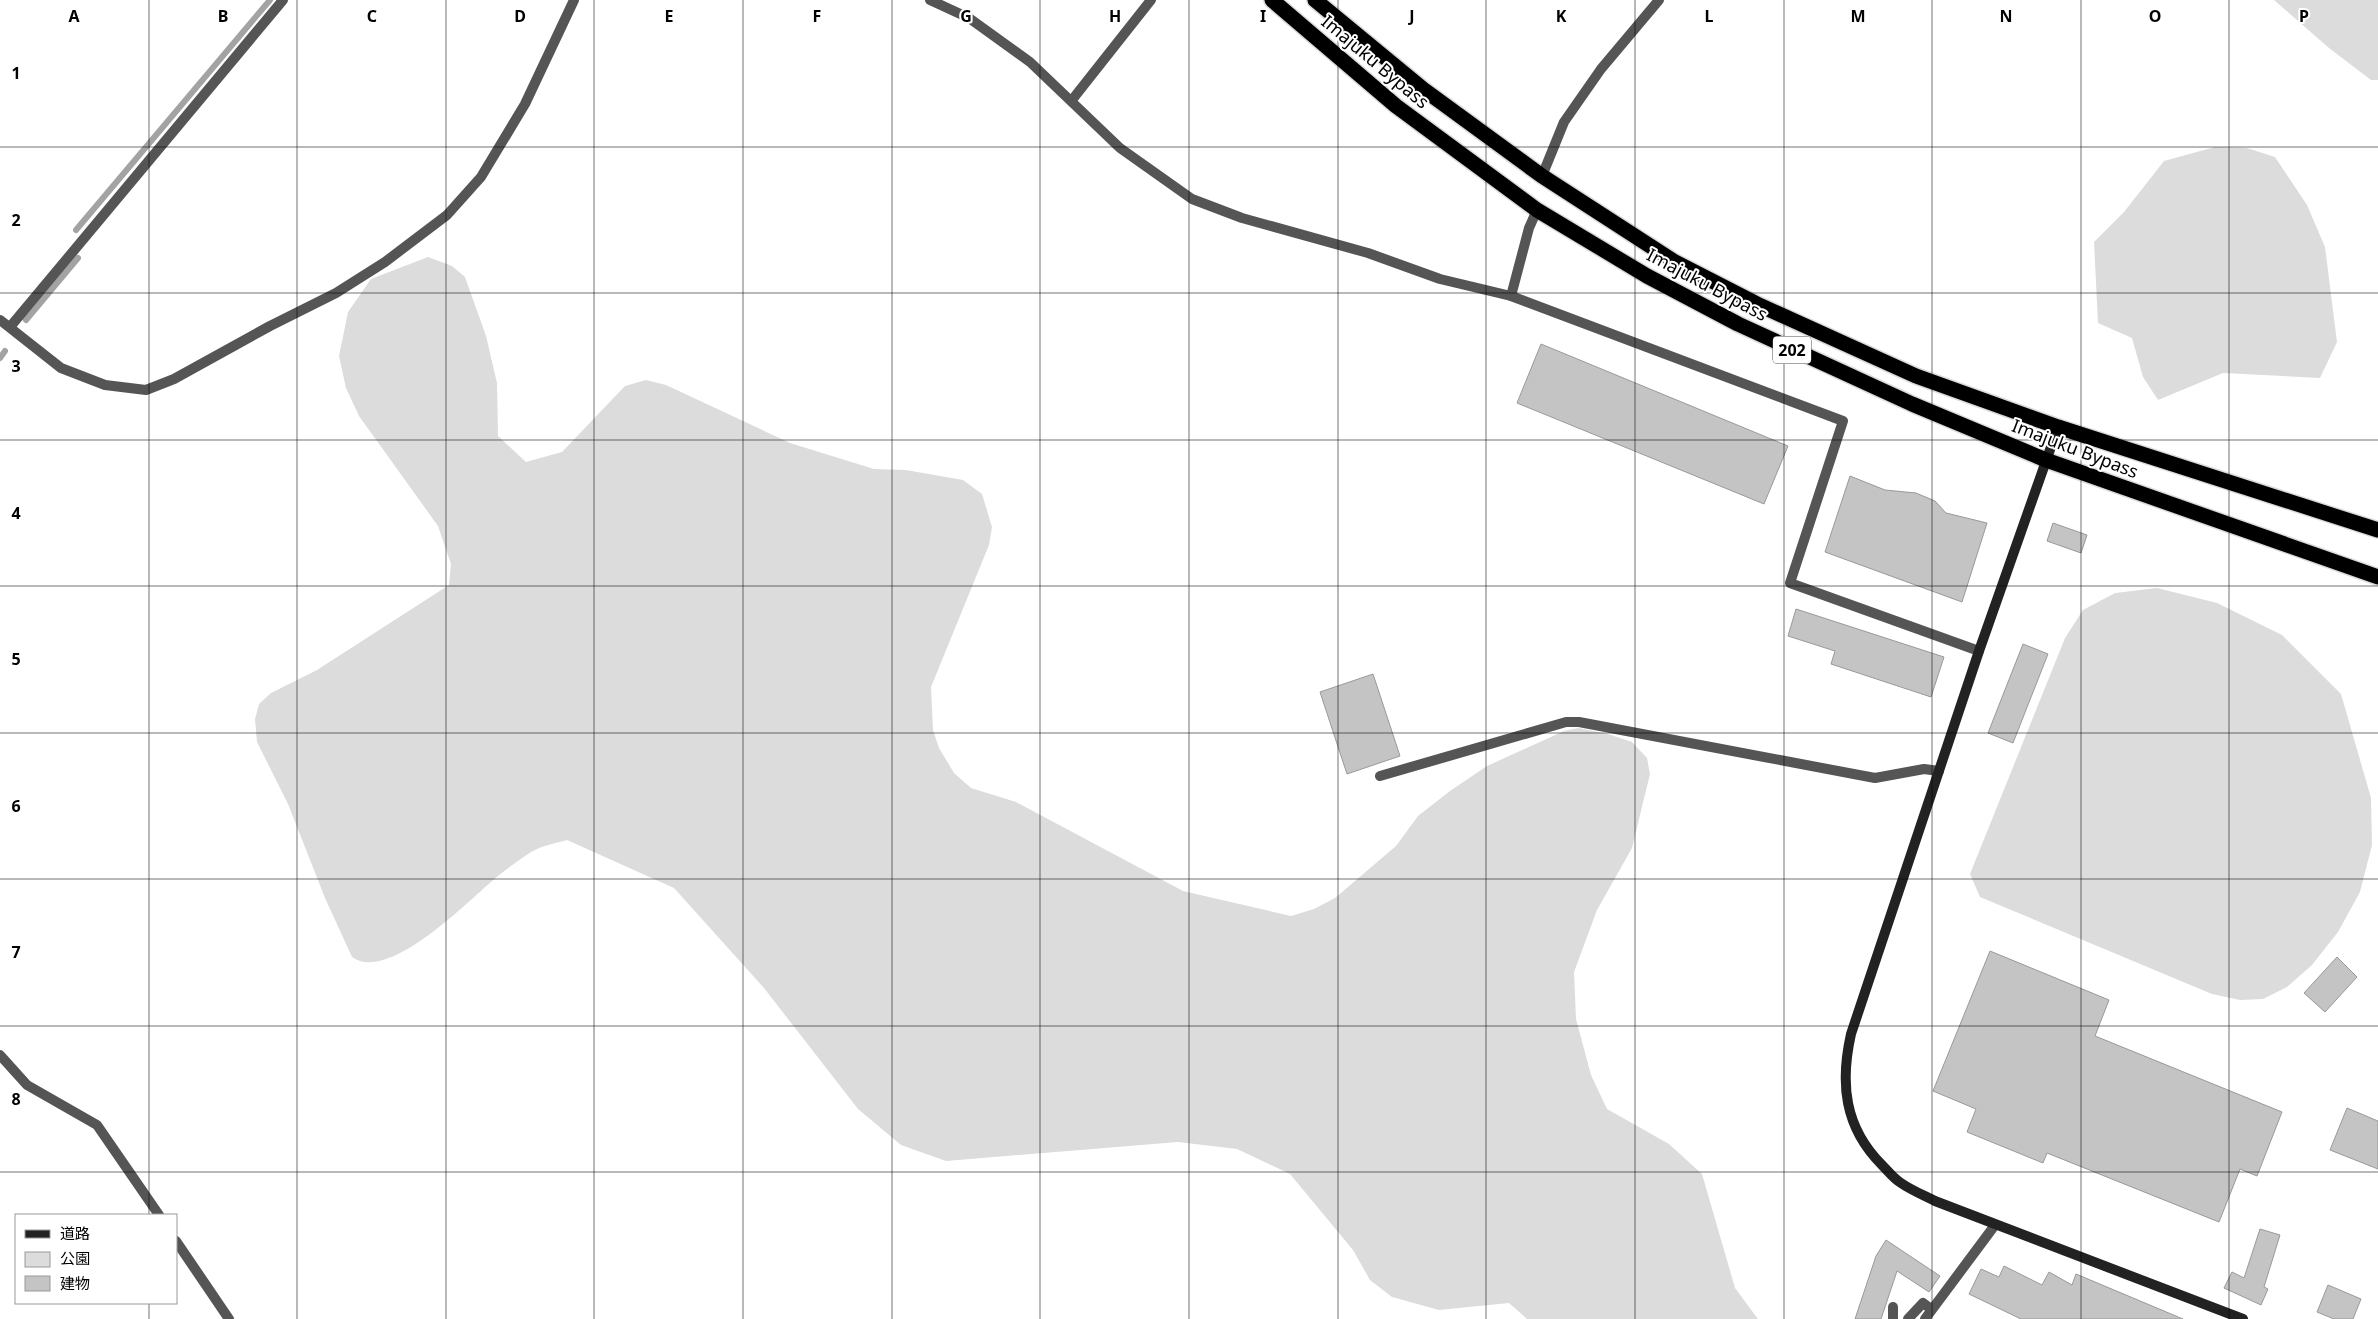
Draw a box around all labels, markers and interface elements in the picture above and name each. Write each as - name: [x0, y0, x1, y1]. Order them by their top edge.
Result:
- text: A: [68, 5, 80, 27]
- text: B: [218, 5, 228, 27]
- text: C: [367, 5, 377, 27]
- text: D: [514, 5, 526, 27]
- text: E: [665, 5, 674, 27]
- text: F: [813, 5, 821, 27]
- text: G: [960, 5, 972, 27]
- text: H: [1109, 5, 1121, 27]
- text: I: [1260, 5, 1266, 27]
- text: J: [1407, 5, 1415, 27]
- text: K: [1556, 5, 1567, 27]
- text: L: [1705, 5, 1714, 27]
- text: M: [1850, 5, 1866, 27]
- text: N: [1999, 5, 2013, 27]
- text: O: [2149, 5, 2161, 27]
- text: P: [2299, 5, 2309, 27]
- street label: Imajuku Bypass: [1317, 9, 1434, 113]
- text: 1: [11, 62, 21, 84]
- text: 2: [11, 209, 21, 231]
- street label: Imajuku Bypass: [1643, 242, 1772, 326]
- road number: 202: [1773, 336, 1811, 364]
- text: 3: [11, 355, 21, 377]
- street label: Imajuku Bypass: [2009, 413, 2142, 483]
- text: 4: [11, 502, 21, 524]
- text: 5: [11, 648, 21, 670]
- text: 6: [11, 795, 21, 817]
- text: 7: [11, 941, 21, 963]
- text: 8: [11, 1088, 21, 1110]
- legend: [15, 1214, 178, 1304]
- text: 道路: [60, 1223, 90, 1243]
- text: 公園: [60, 1248, 90, 1268]
- text: 建物: [60, 1273, 90, 1293]

